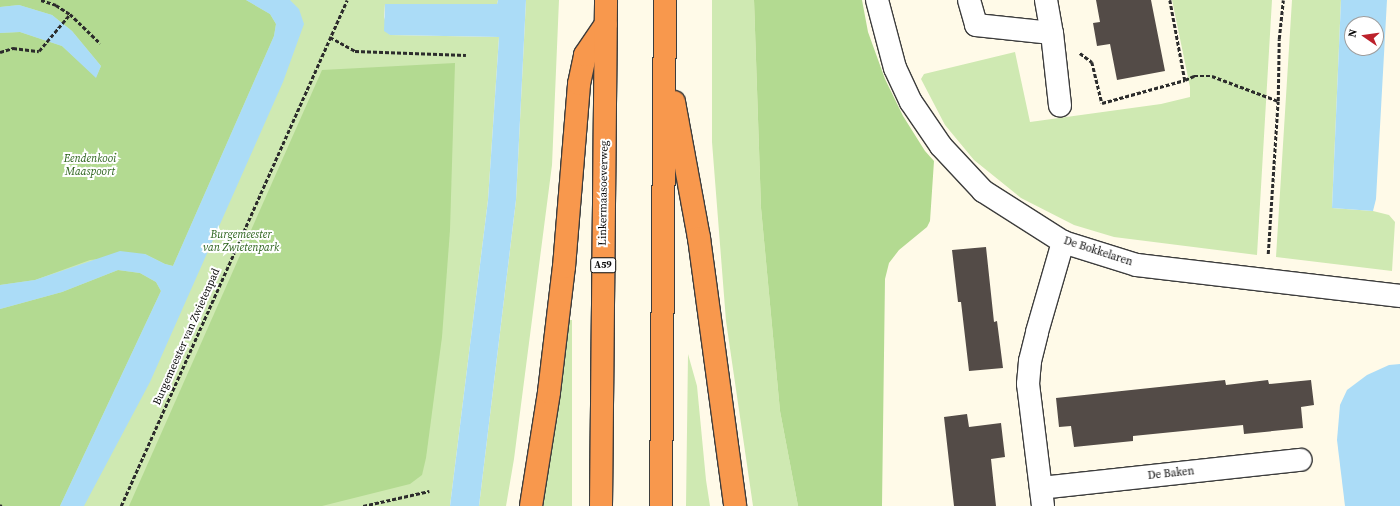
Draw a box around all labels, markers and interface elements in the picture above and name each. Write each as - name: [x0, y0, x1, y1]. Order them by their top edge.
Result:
- north arrow: [1344, 16, 1384, 56]
- text: N: [1345, 28, 1361, 39]
- street label: Linkermaasoeverweg: [596, 140, 612, 246]
- park label: Eendenkooi Maaspoort: [64, 153, 116, 179]
- park label: Burgemeester van Zwietenpark: [203, 229, 279, 255]
- street label: De Bokkelaren: [1062, 235, 1134, 269]
- road number: A59: [590, 257, 616, 273]
- street label: Burgemeester van Zwietenpad: [151, 267, 223, 407]
- street label: De Baken: [1147, 465, 1195, 483]

